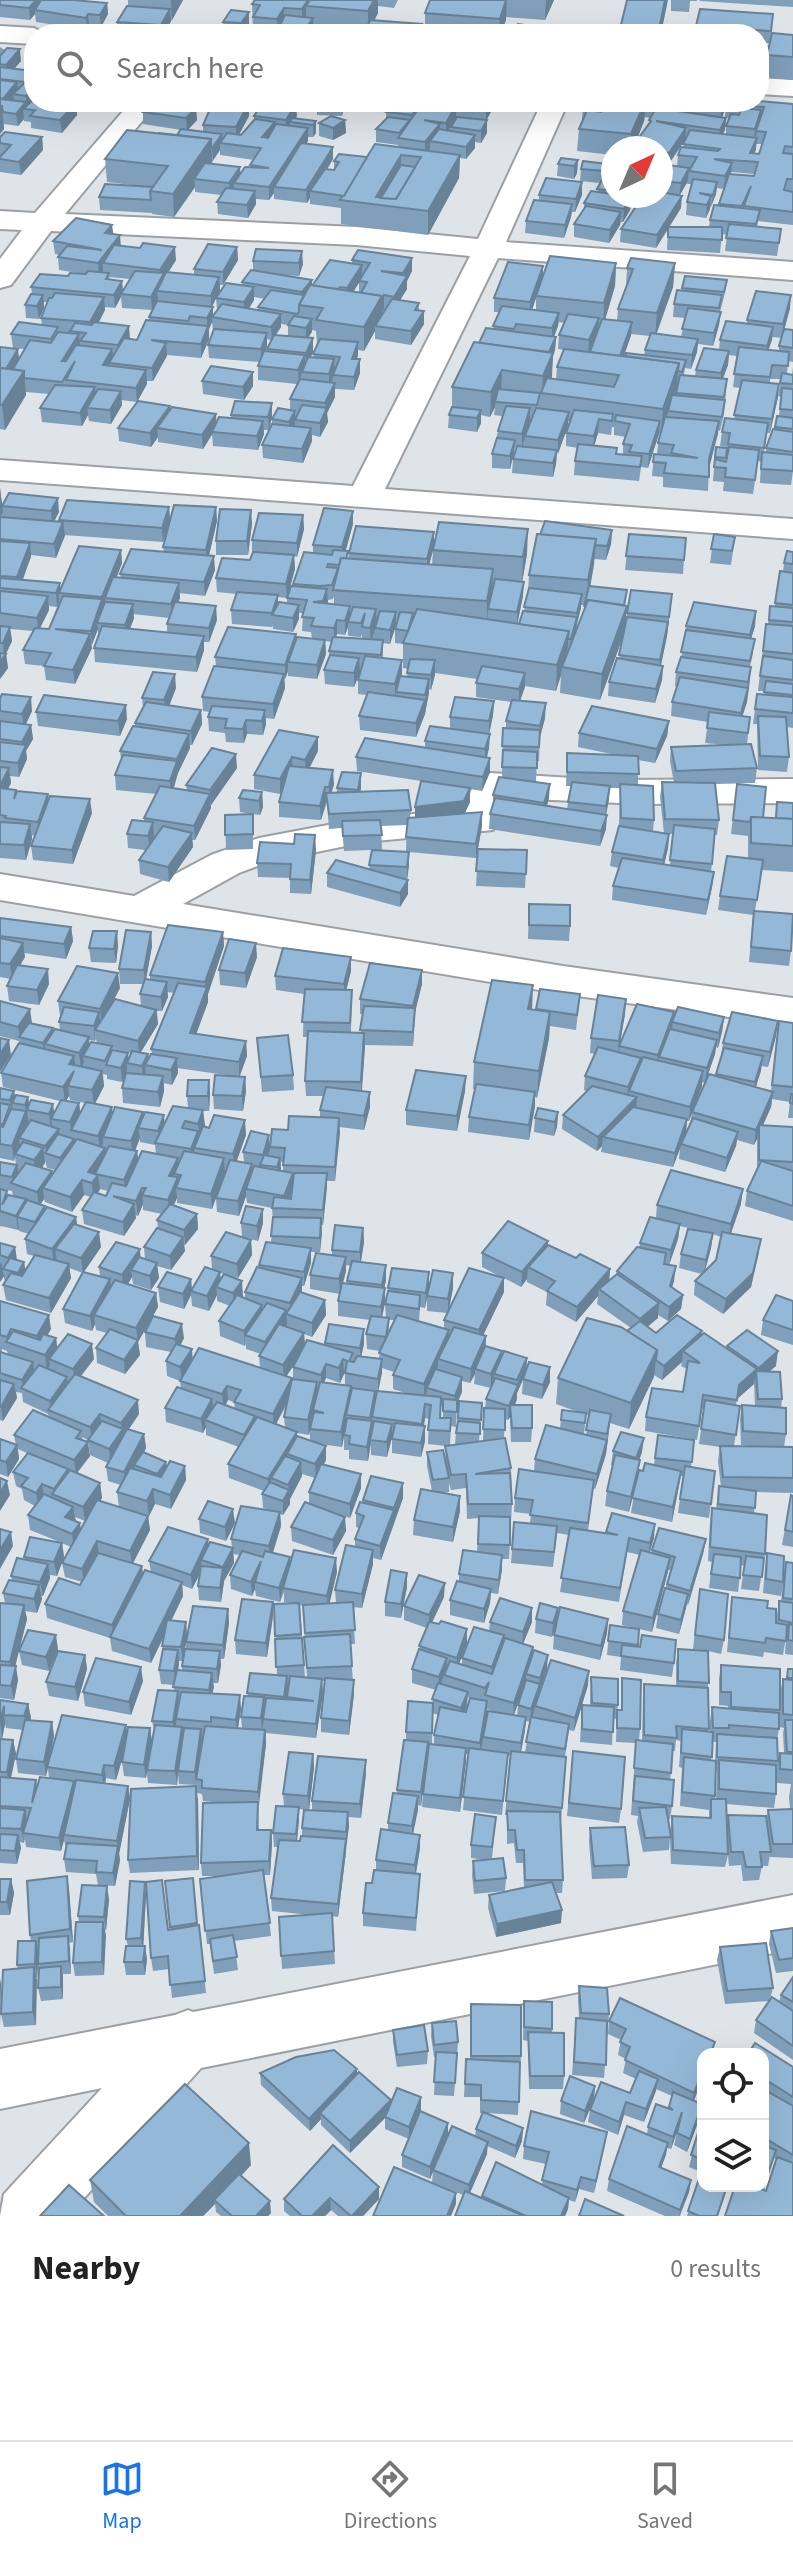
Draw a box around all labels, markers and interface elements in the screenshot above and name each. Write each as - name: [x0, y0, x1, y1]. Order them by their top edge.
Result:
- search box: [24, 24, 769, 112]
- icon: search: [52, 46, 96, 90]
- text: Search here: [116, 47, 264, 90]
- north arrow: [601, 136, 673, 208]
- map controls: [697, 2048, 769, 2192]
- button: locate: [697, 2048, 769, 2120]
- button: layers: [697, 2120, 769, 2192]
- text: Nearby: [32, 2244, 140, 2293]
- text: 0 results: [670, 2250, 761, 2287]
- tab: Map: [100, 2457, 144, 2537]
- tab: Directions: [344, 2457, 437, 2537]
- tab: Saved: [637, 2457, 693, 2537]

